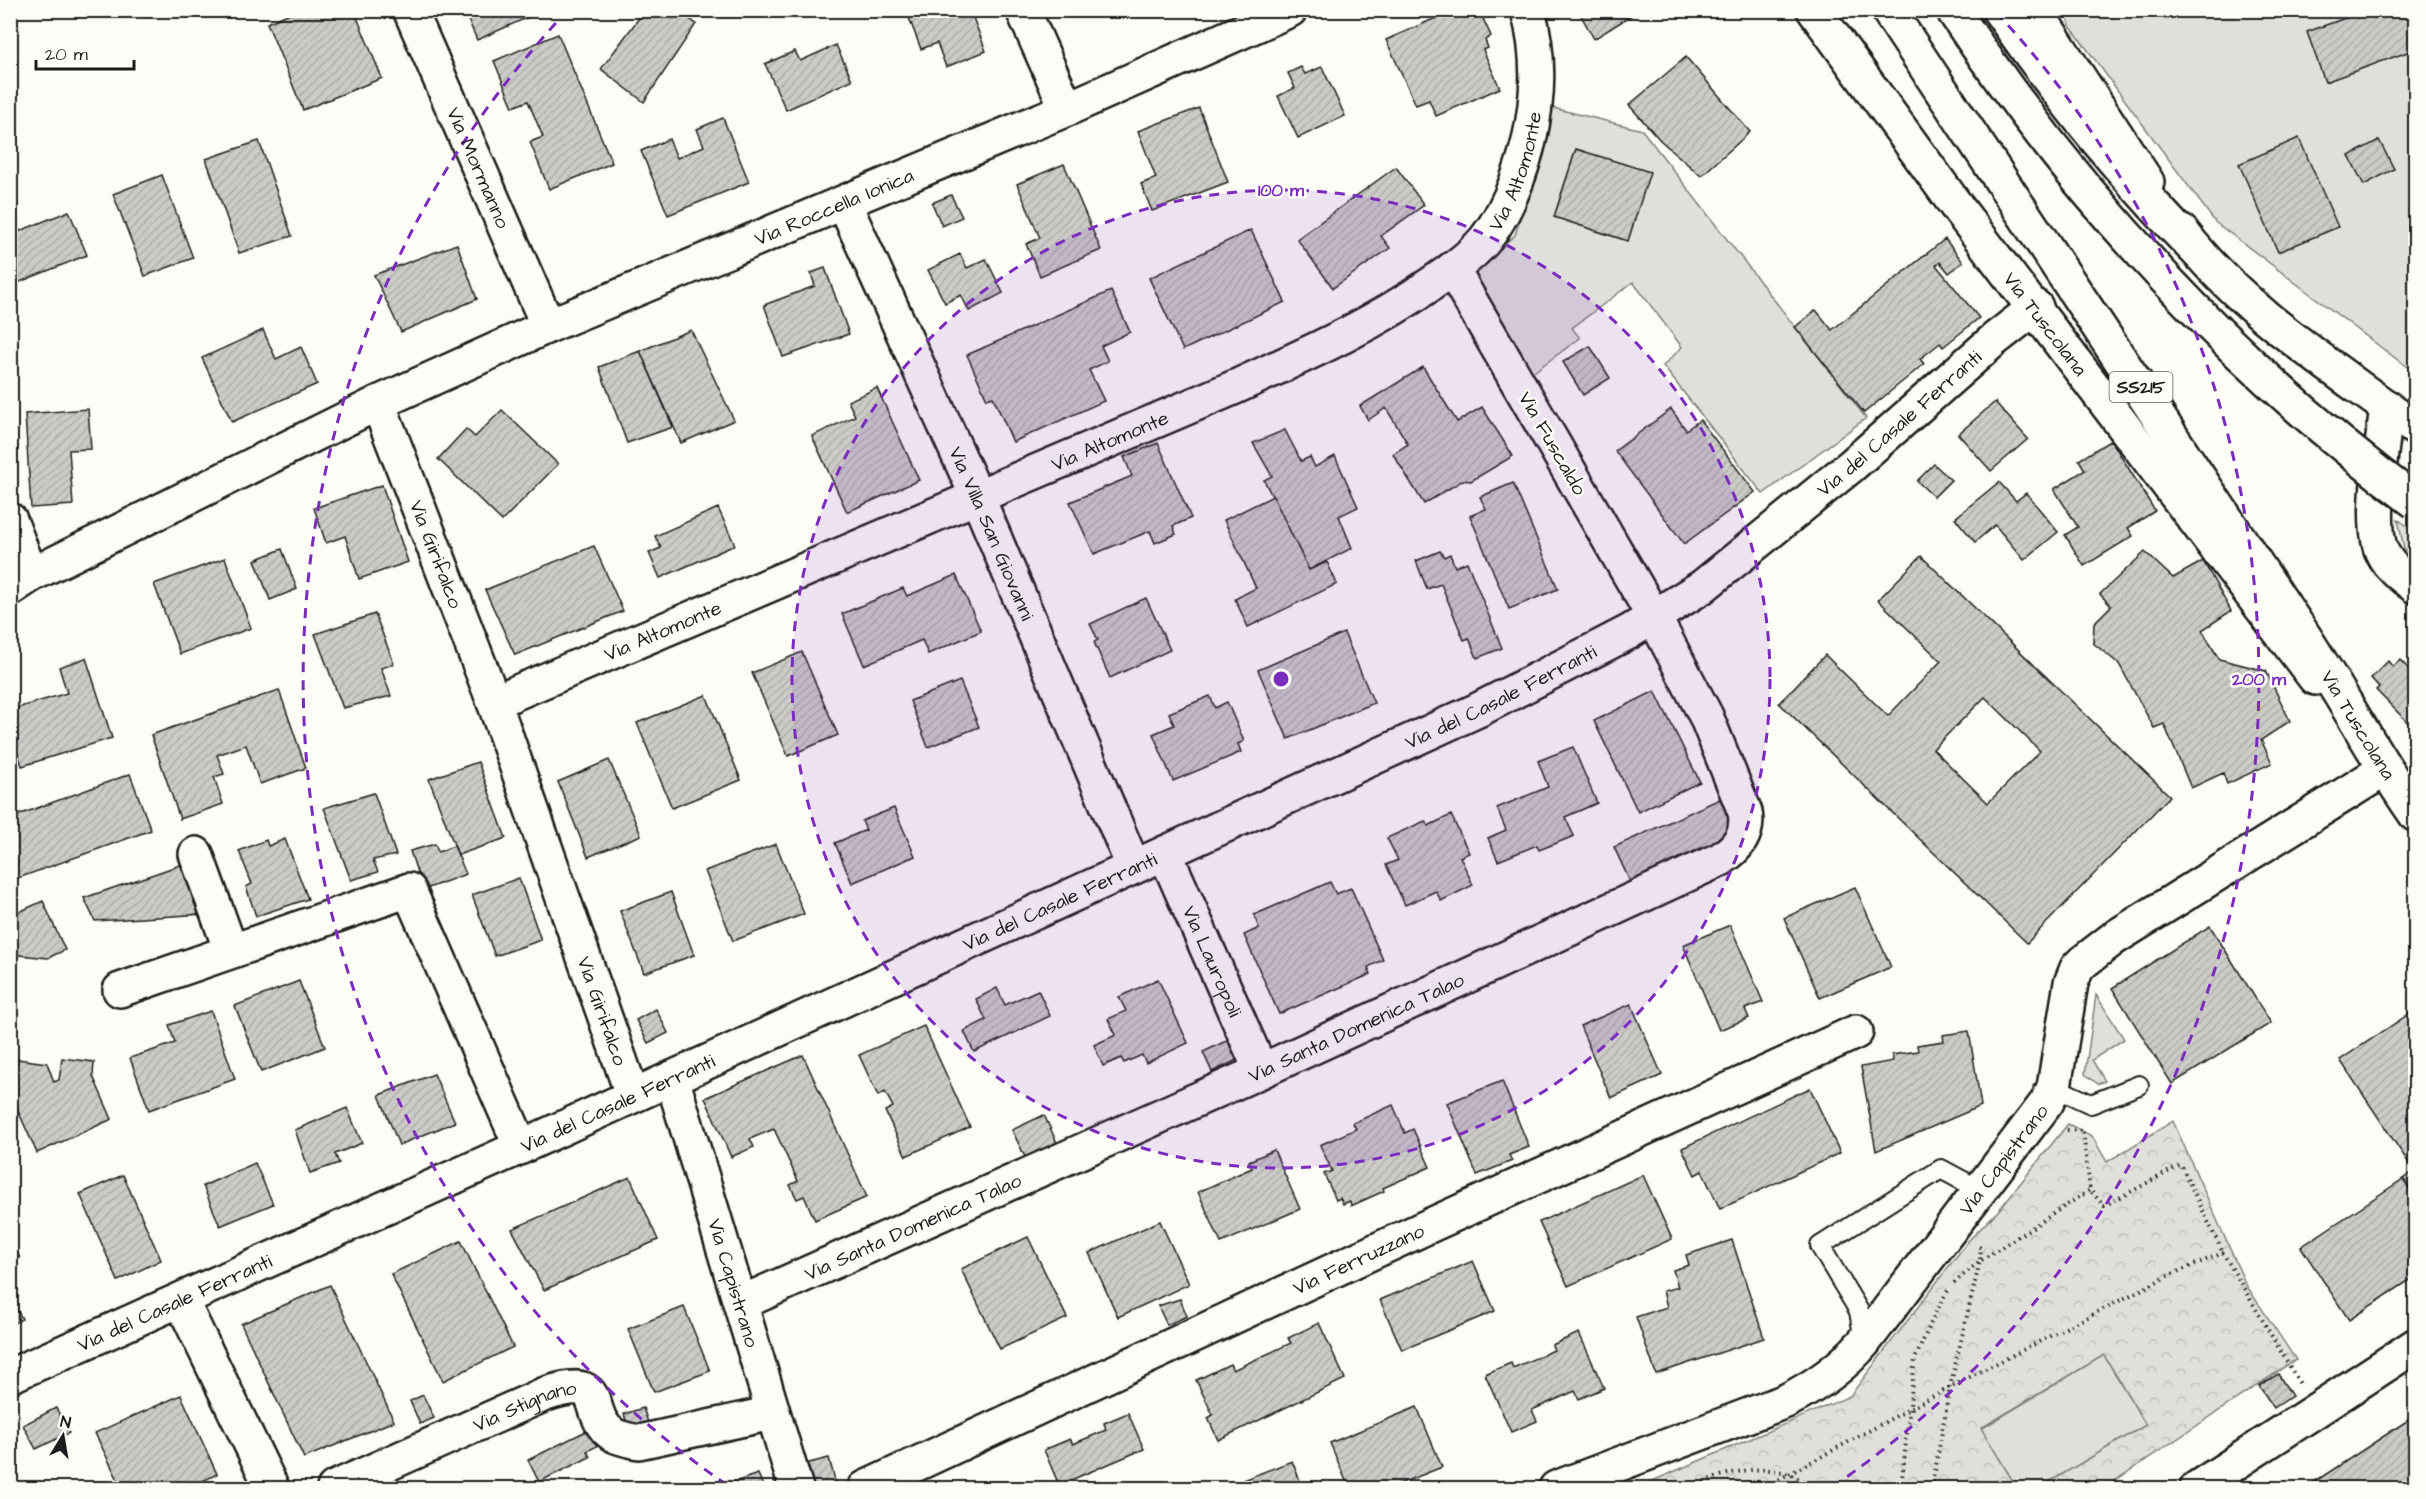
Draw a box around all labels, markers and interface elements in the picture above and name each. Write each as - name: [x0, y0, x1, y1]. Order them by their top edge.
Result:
- scale bar: [36, 33, 134, 71]
- text: 20 m: [45, 42, 88, 67]
- street label: Via Mormanno: [439, 103, 517, 233]
- street label: Via Altomonte: [1482, 110, 1549, 237]
- street label: Via Roccella Ionica: [750, 162, 918, 253]
- text: 100 m: [1258, 178, 1305, 203]
- street label: Via Tuscolana: [1996, 267, 2094, 382]
- street label: Via del Casale Ferranti: [1811, 344, 1988, 504]
- road number: SS215: [2110, 372, 2172, 402]
- street label: Via Fuscaldo: [1511, 387, 1593, 500]
- street label: Via Altomonte: [1047, 404, 1173, 479]
- street label: Via Villa San Giovanni: [941, 442, 1041, 625]
- street label: Via Girifalco: [402, 496, 469, 613]
- street label: Via Altomonte: [600, 594, 726, 669]
- street label: Via del Casale Ferranti: [1400, 638, 1602, 757]
- street label: Via Tuscolana: [2314, 665, 2402, 786]
- text: 200 m: [2231, 667, 2287, 692]
- centre of rings: [1271, 669, 1291, 689]
- street label: Via del Casale Ferranti: [958, 845, 1162, 958]
- street label: Via Lauropoli: [1175, 901, 1248, 1021]
- street label: Via Girifalco: [570, 953, 634, 1069]
- street label: Via Santa Domenica Talao: [1244, 966, 1469, 1090]
- street label: Via del Casale Ferranti: [516, 1047, 720, 1160]
- street label: Via Capistrano: [1953, 1099, 2055, 1221]
- street label: Via Santa Domenica Talao: [800, 1167, 1026, 1288]
- street label: Via Capistrano: [700, 1215, 766, 1351]
- street label: Via Ferruzzano: [1288, 1217, 1429, 1302]
- street label: Via del Casale Ferranti: [73, 1247, 277, 1359]
- street label: Via Stignano: [469, 1374, 578, 1439]
- north arrow: [33, 1406, 93, 1466]
- text: N: [59, 1411, 73, 1434]

